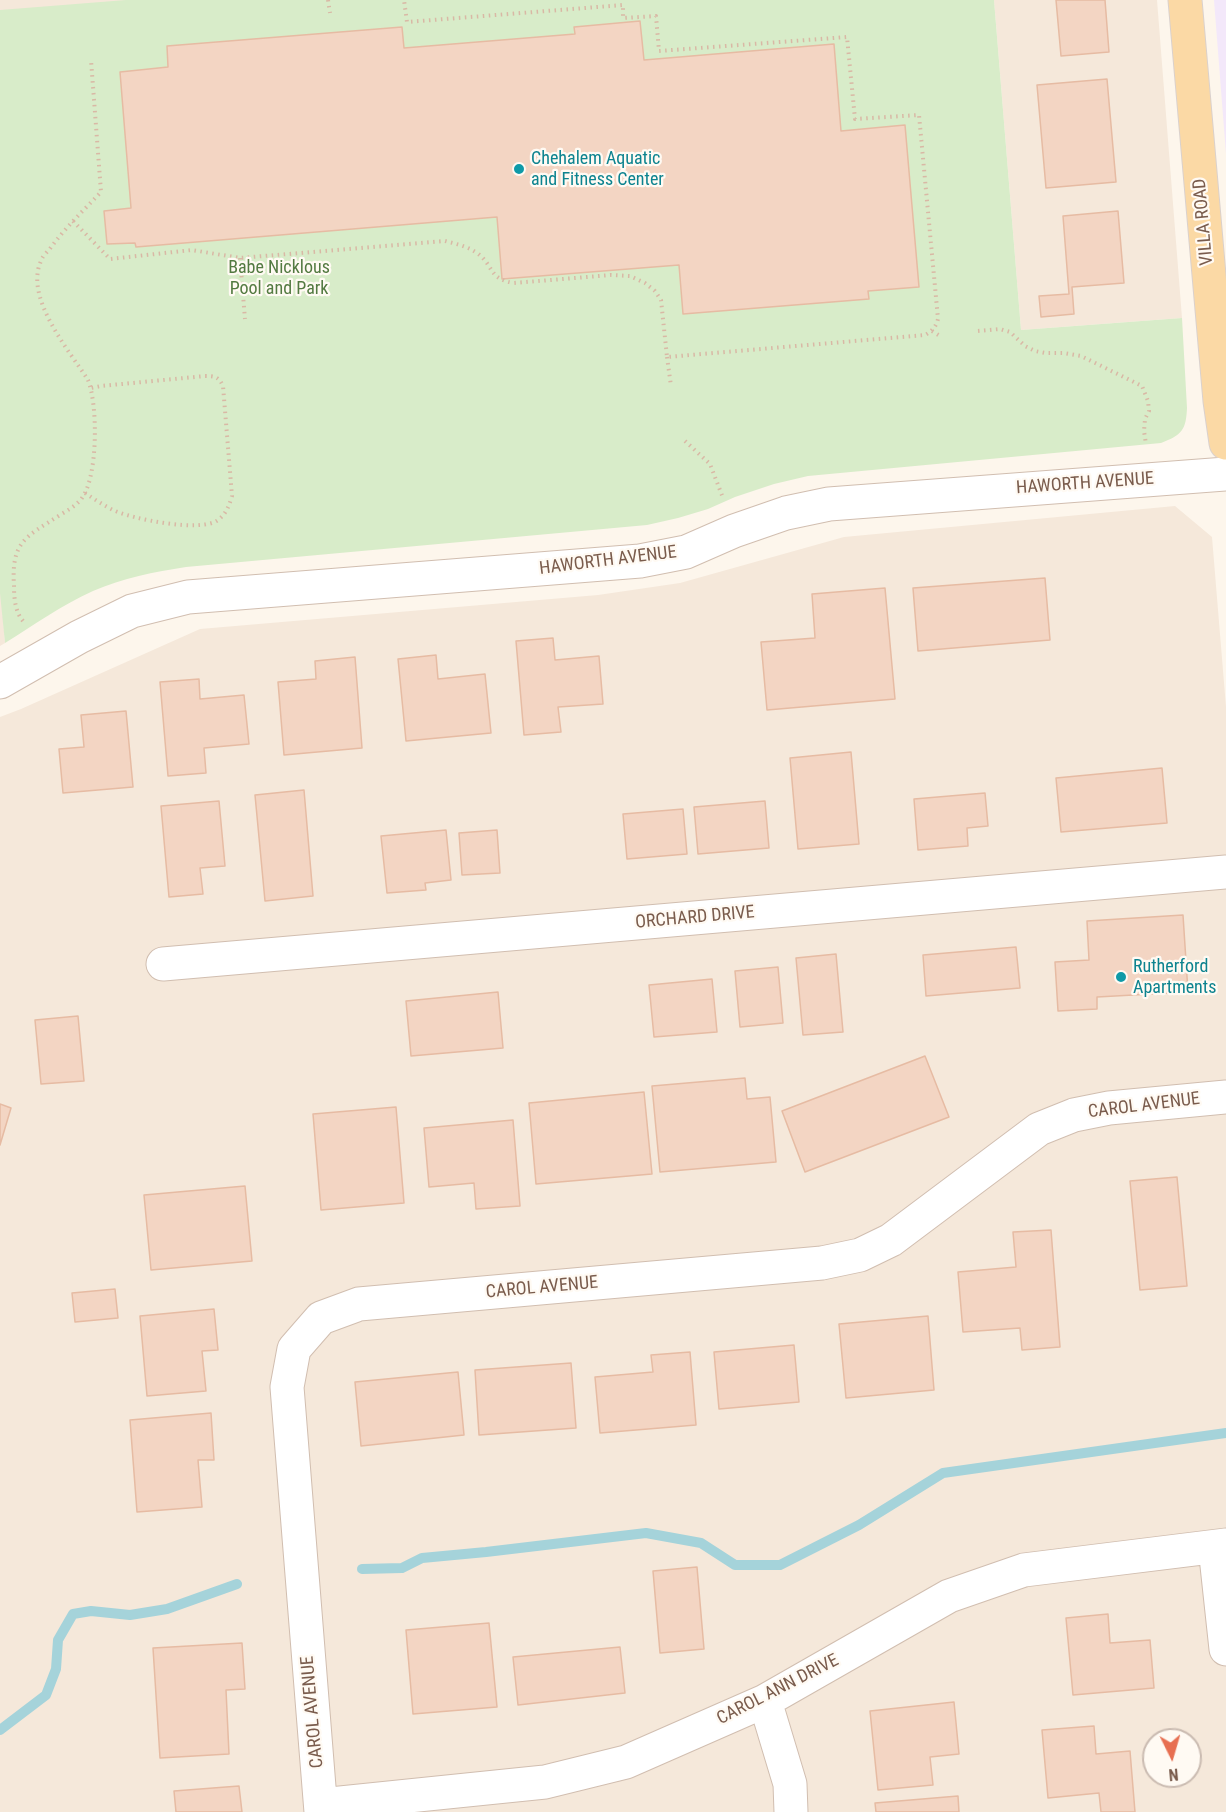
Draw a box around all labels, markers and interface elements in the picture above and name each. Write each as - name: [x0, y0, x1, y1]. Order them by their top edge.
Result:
- place label: Chehalem Aquatic and Fitness Center: [531, 148, 664, 190]
- marker: Chehalem Aquatic and Fitness Center: [512, 162, 526, 176]
- street label: VILLA ROAD: [1189, 178, 1219, 266]
- park label: Babe Nicklous Pool and Park: [228, 257, 330, 300]
- street label: HAWORTH AVENUE: [1015, 468, 1155, 500]
- street label: HAWORTH AVENUE: [538, 542, 678, 580]
- street label: ORCHARD DRIVE: [634, 902, 756, 934]
- place label: Rutherford Apartments: [1133, 956, 1216, 998]
- marker: Rutherford Apartments: [1114, 970, 1128, 984]
- street label: CAROL AVENUE: [1087, 1088, 1201, 1124]
- street label: CAROL AVENUE: [485, 1272, 599, 1304]
- street label: CAROL ANN DRIVE: [713, 1650, 843, 1730]
- street label: CAROL AVENUE: [297, 1655, 329, 1769]
- north arrow: [1142, 1728, 1202, 1788]
- text: N: [1168, 1765, 1179, 1784]

